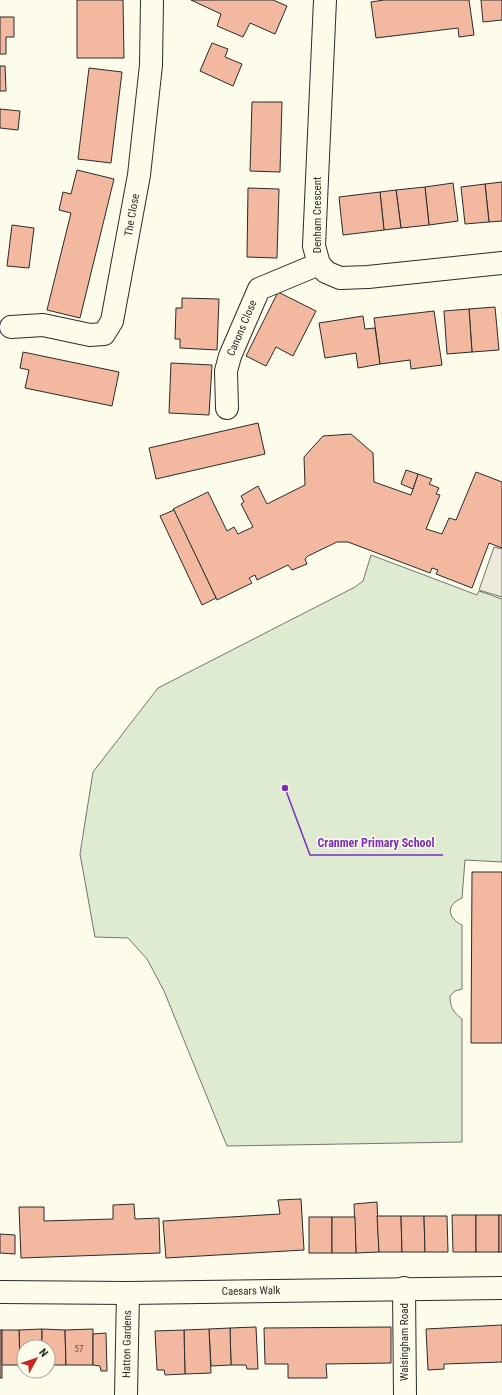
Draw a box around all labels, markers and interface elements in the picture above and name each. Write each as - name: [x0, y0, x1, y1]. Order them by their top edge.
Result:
- street label: Denham Crescent: [311, 177, 324, 253]
- street label: The Close: [122, 193, 142, 237]
- street label: Canons Close: [224, 298, 260, 358]
- callout: Cranmer Primary School: [310, 831, 443, 855]
- text: Cranmer Primary School: [318, 836, 435, 850]
- street label: Caesars Walk: [221, 1284, 281, 1298]
- street label: Walsingham Road: [398, 1303, 411, 1381]
- street label: Hatton Gardens: [120, 1310, 134, 1378]
- north arrow: [16, 1339, 56, 1379]
- house number: 57: [75, 1344, 84, 1354]
- text: N: [36, 1346, 51, 1360]

